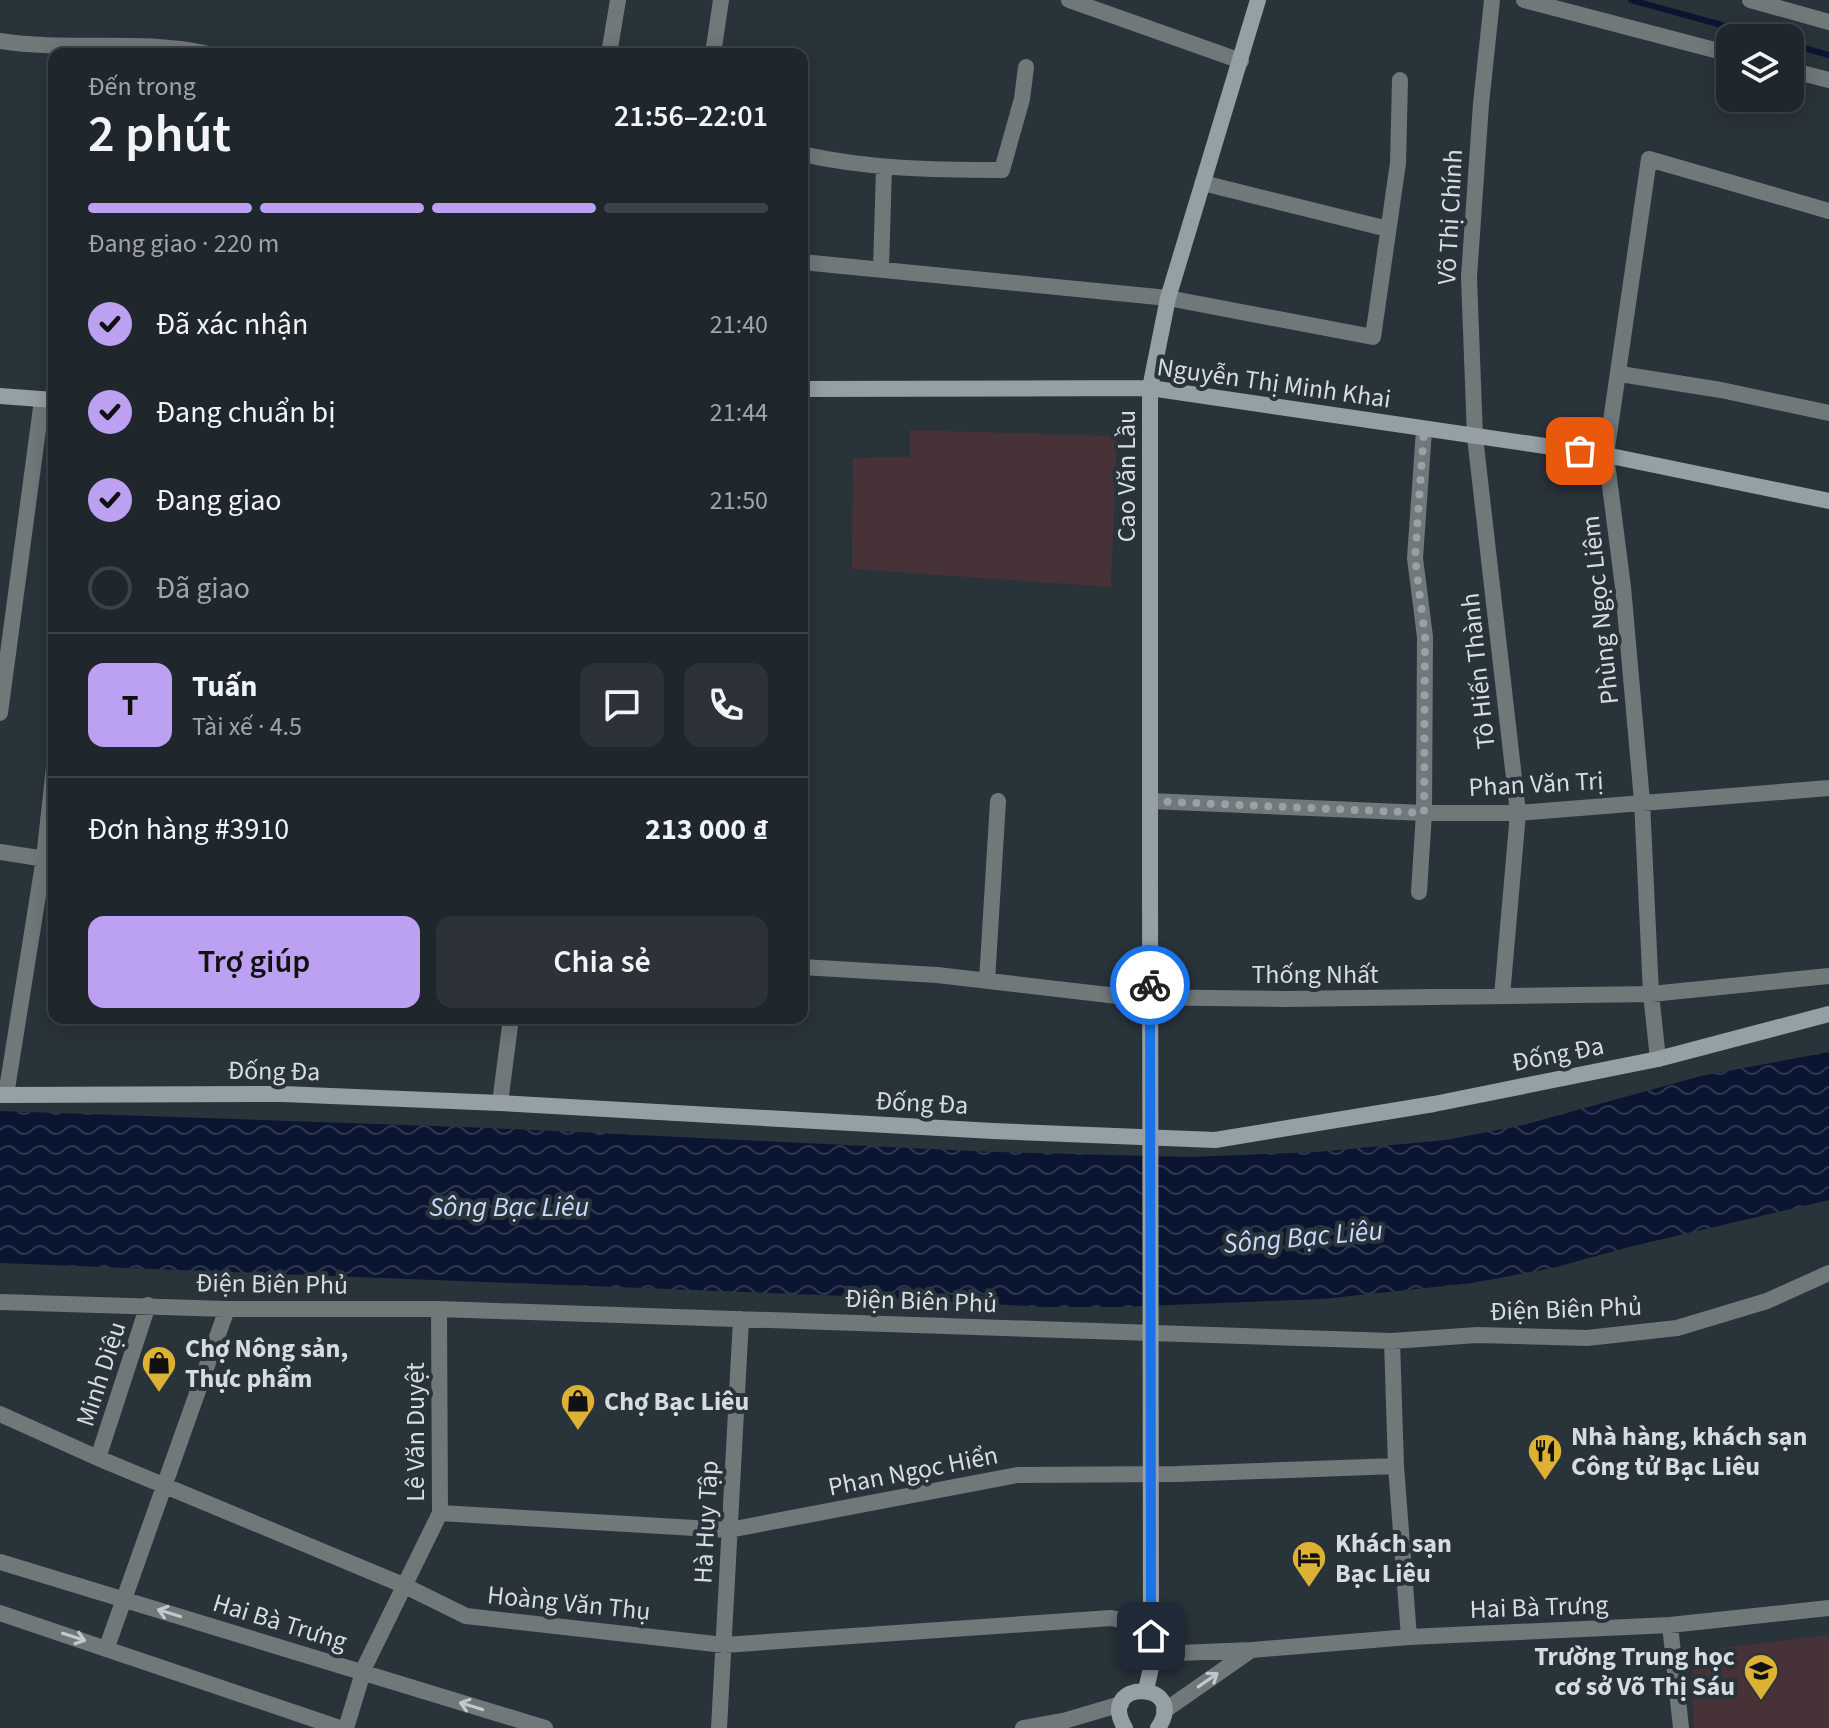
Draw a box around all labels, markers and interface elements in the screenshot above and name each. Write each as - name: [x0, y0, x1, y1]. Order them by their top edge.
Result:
- map controls: [1716, 24, 1804, 112]
- button: layers: [1716, 24, 1804, 112]
- text: Đến trong: [88, 68, 196, 105]
- text: 21:56–22:01: [614, 95, 768, 138]
- text: 2 phút: [88, 98, 231, 172]
- street label: Võ Thị Chính: [1428, 148, 1472, 286]
- text: Đang giao · 220 m: [88, 225, 279, 262]
- icon: check: [88, 302, 132, 346]
- text: Đã xác nhận: [156, 303, 308, 346]
- text: 21:40: [710, 306, 768, 343]
- street label: Nguyễn Thị Minh Khai: [1155, 348, 1393, 418]
- icon: check: [88, 390, 132, 434]
- text: Đang chuẩn bị: [156, 391, 336, 434]
- text: 21:44: [710, 394, 768, 431]
- street label: Cao Văn Lầu: [1108, 410, 1145, 542]
- pin: [1546, 417, 1614, 485]
- icon: bag: [1558, 429, 1602, 473]
- icon: check: [88, 478, 132, 522]
- text: Đang giao: [156, 479, 282, 522]
- text: 21:50: [710, 482, 768, 519]
- street label: Phùng Ngọc Liêm: [1572, 514, 1628, 706]
- text: Đã giao: [156, 567, 250, 610]
- street label: Tô Hiến Thành: [1451, 591, 1505, 751]
- button: chat: [580, 663, 664, 747]
- button: phone: [684, 663, 768, 747]
- text: Tuấn: [192, 665, 257, 708]
- text: T: [122, 684, 138, 727]
- text: Tài xế · 4.5: [192, 708, 302, 745]
- street label: Phan Văn Trị: [1468, 762, 1604, 806]
- text: Đơn hàng #3910: [88, 808, 289, 851]
- text: 213 000 ₫: [645, 808, 768, 851]
- button: Trợ giúp: [88, 916, 420, 1008]
- button: Chia sẻ: [436, 916, 768, 1008]
- courier: [1110, 945, 1190, 1025]
- street label: Thống Nhất: [1251, 956, 1379, 993]
- icon: bike: [1128, 963, 1172, 1007]
- street label: Đống Đa: [1509, 1027, 1607, 1081]
- street label: Đống Đa: [227, 1052, 321, 1090]
- street label: Đống Đa: [875, 1082, 969, 1124]
- water label: Sông Bạc Liêu: [429, 1187, 589, 1227]
- water label: Sông Bạc Liêu: [1222, 1210, 1384, 1264]
- street label: Điện Biên Phủ: [196, 1264, 348, 1304]
- street label: Điện Biên Phủ: [844, 1280, 998, 1322]
- street label: Điện Biên Phủ: [1489, 1288, 1643, 1330]
- street label: Minh Diệu: [67, 1317, 135, 1431]
- place label: Chợ Nông sản, Thực phẩm: [185, 1330, 348, 1397]
- shop icon: Chợ Nông sản, Thực phẩm: [140, 1344, 178, 1394]
- street label: Lê Văn Duyệt: [397, 1362, 434, 1502]
- shop icon: Chợ Bạc Liêu: [559, 1382, 597, 1432]
- place label: Chợ Bạc Liêu: [604, 1383, 749, 1420]
- place label: Nhà hàng, khách sạn Công tử Bạc Liêu: [1571, 1418, 1807, 1485]
- restaurant icon: Nhà hàng, khách sạn Công tử Bạc Liêu: [1526, 1432, 1564, 1482]
- street label: Phan Ngọc Hiển: [825, 1436, 1001, 1506]
- street label: Hà Huy Tập: [684, 1459, 728, 1585]
- place label: Khách sạn Bạc Liêu: [1335, 1525, 1452, 1592]
- hotel icon: Khách sạn Bạc Liêu: [1290, 1539, 1328, 1589]
- street label: Hoàng Văn Thụ: [486, 1576, 652, 1630]
- street label: Hai Bà Trưng: [208, 1584, 352, 1660]
- street label: Hai Bà Trưng: [1469, 1586, 1609, 1628]
- pin: [1117, 1602, 1185, 1670]
- one-way arrow: [156, 1604, 181, 1619]
- icon: home: [1129, 1614, 1173, 1658]
- one-way arrow: [61, 1630, 86, 1645]
- place label: Trường Trung học cơ sở Võ Thị Sáu: [1534, 1638, 1735, 1705]
- school or university icon: Trường Trung học cơ sở Võ Thị Sáu: [1742, 1652, 1780, 1702]
- one-way arrow: [1197, 1672, 1219, 1688]
- one-way arrow: [458, 1698, 484, 1713]

